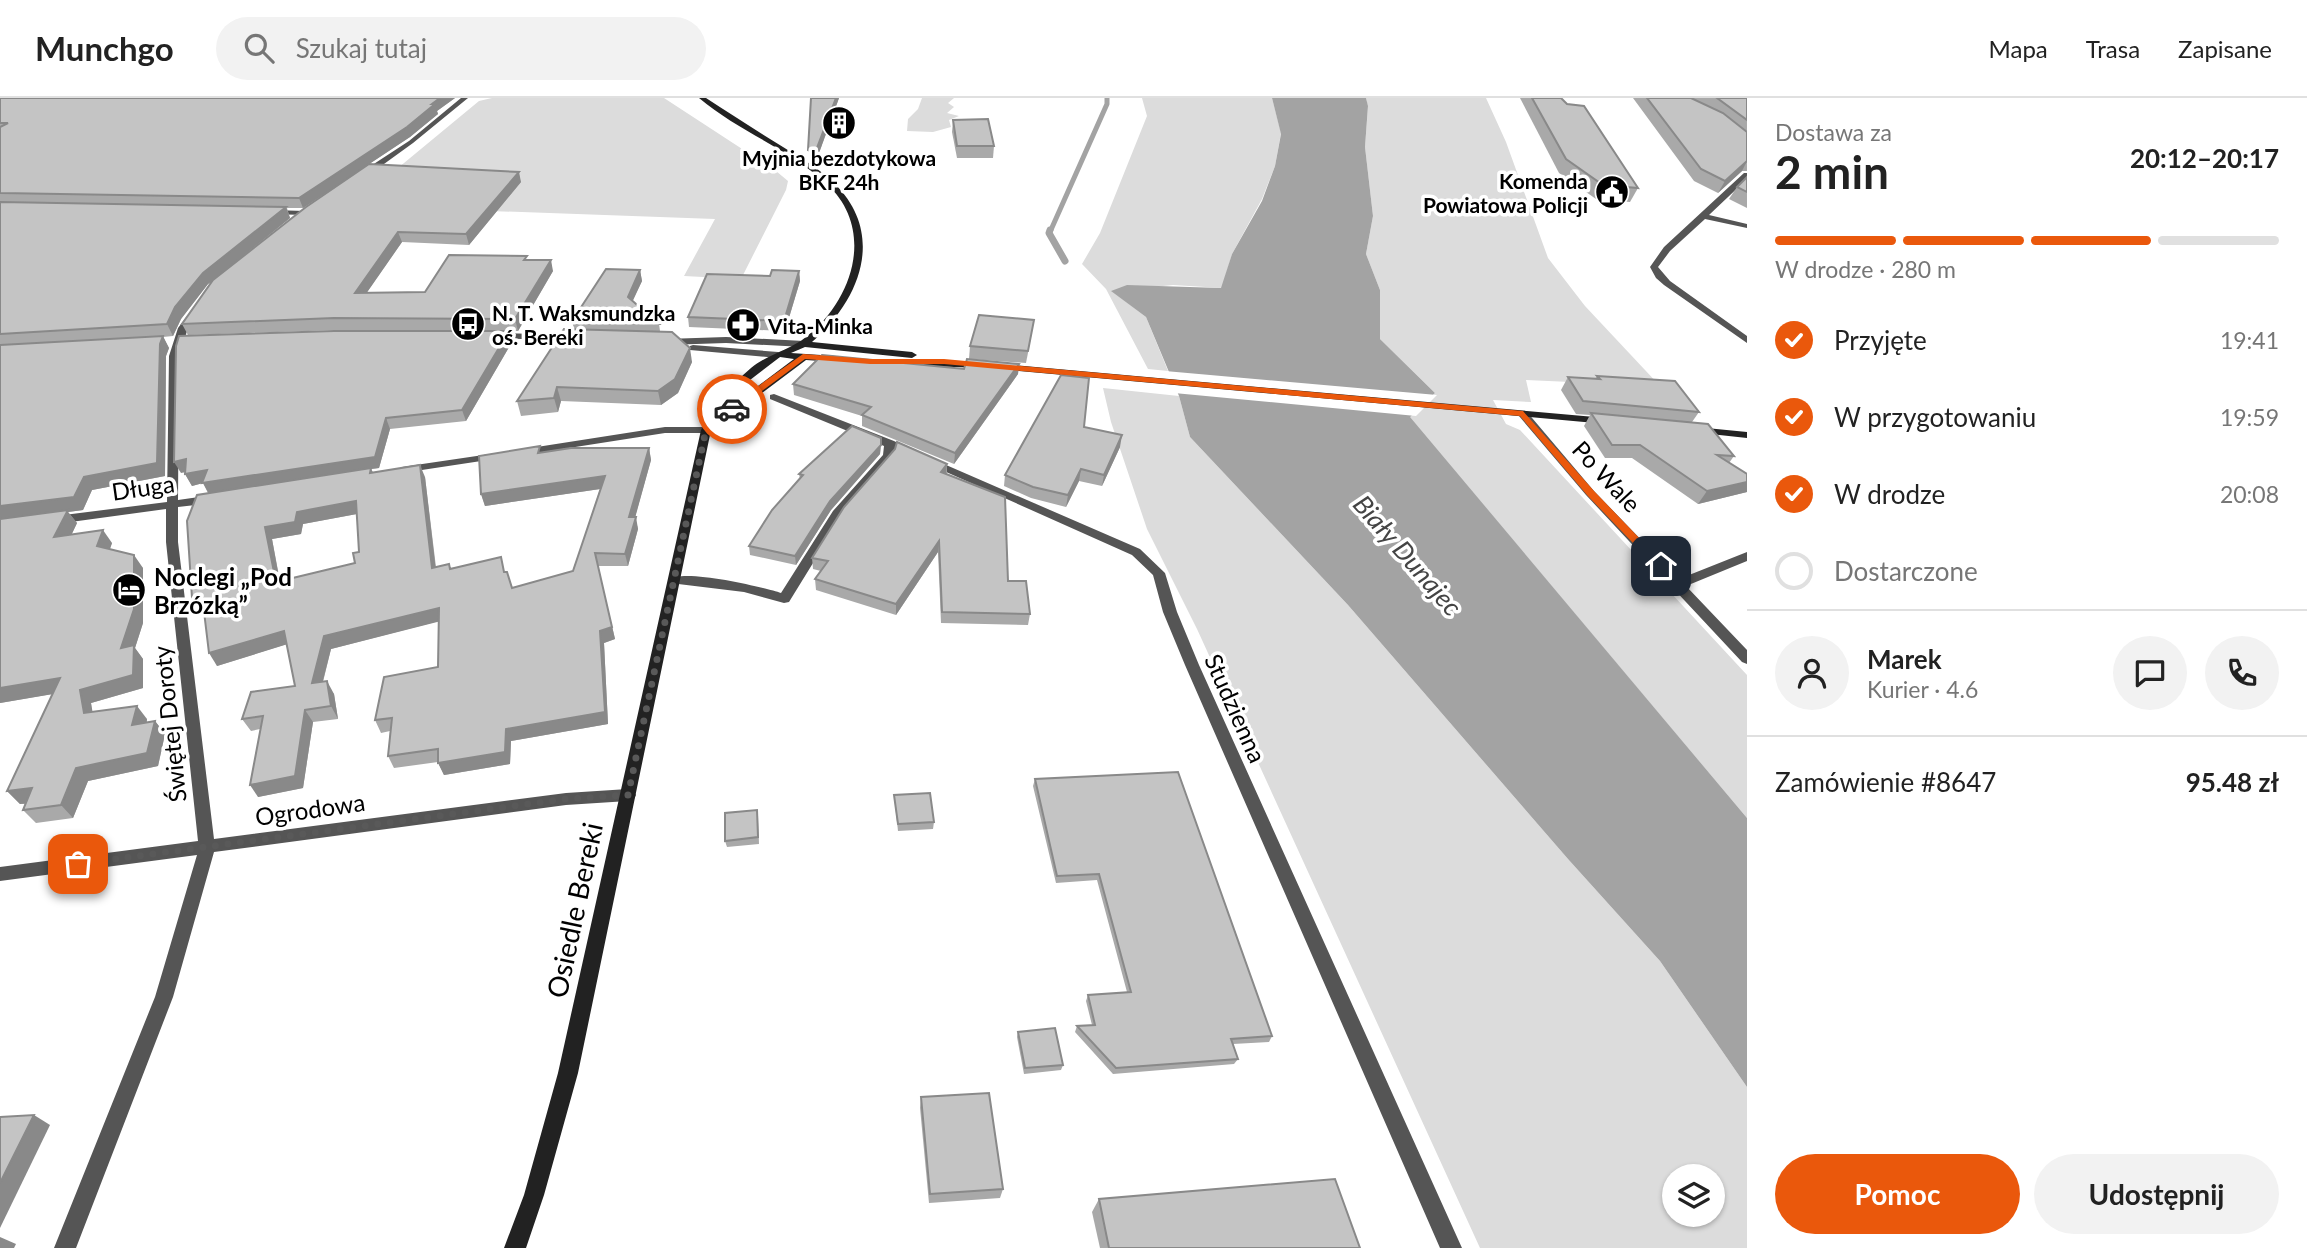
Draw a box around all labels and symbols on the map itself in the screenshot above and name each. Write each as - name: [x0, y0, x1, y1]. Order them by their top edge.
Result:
- building icon: Myjnia bezdotykowa BKF 24h: [820, 104, 858, 142]
- place label: Myjnia bezdotykowa BKF 24h: [742, 145, 936, 194]
- place label: Komenda Powiatowa Policji: [1423, 168, 1588, 217]
- public building icon: Komenda Powiatowa Policji: [1593, 173, 1631, 211]
- place label: N. T. Waksmundzka oś. Bereki: [492, 300, 675, 349]
- bus stop icon: N. T. Waksmundzka oś. Bereki: [449, 305, 487, 343]
- pharmacy icon: Vita-Minka: [724, 306, 762, 344]
- place label: Vita-Minka: [767, 313, 873, 338]
- courier: [697, 374, 767, 444]
- street label: Po Wale: [1567, 434, 1647, 518]
- street label: Długa: [110, 468, 176, 506]
- water label: Biały Dunajec: [1347, 488, 1469, 622]
- pin: [1631, 536, 1691, 596]
- place label: Noclegi „Pod Brzózką”: [154, 562, 292, 619]
- hotel icon: Noclegi „Pod Brzózką”: [110, 571, 148, 609]
- street label: Świętej Doroty: [146, 644, 192, 804]
- street label: Studzienna: [1199, 649, 1273, 767]
- street label: Ogrodowa: [253, 787, 367, 831]
- street label: Osiedle Bereki: [539, 819, 609, 1001]
- pin: [48, 834, 108, 894]

